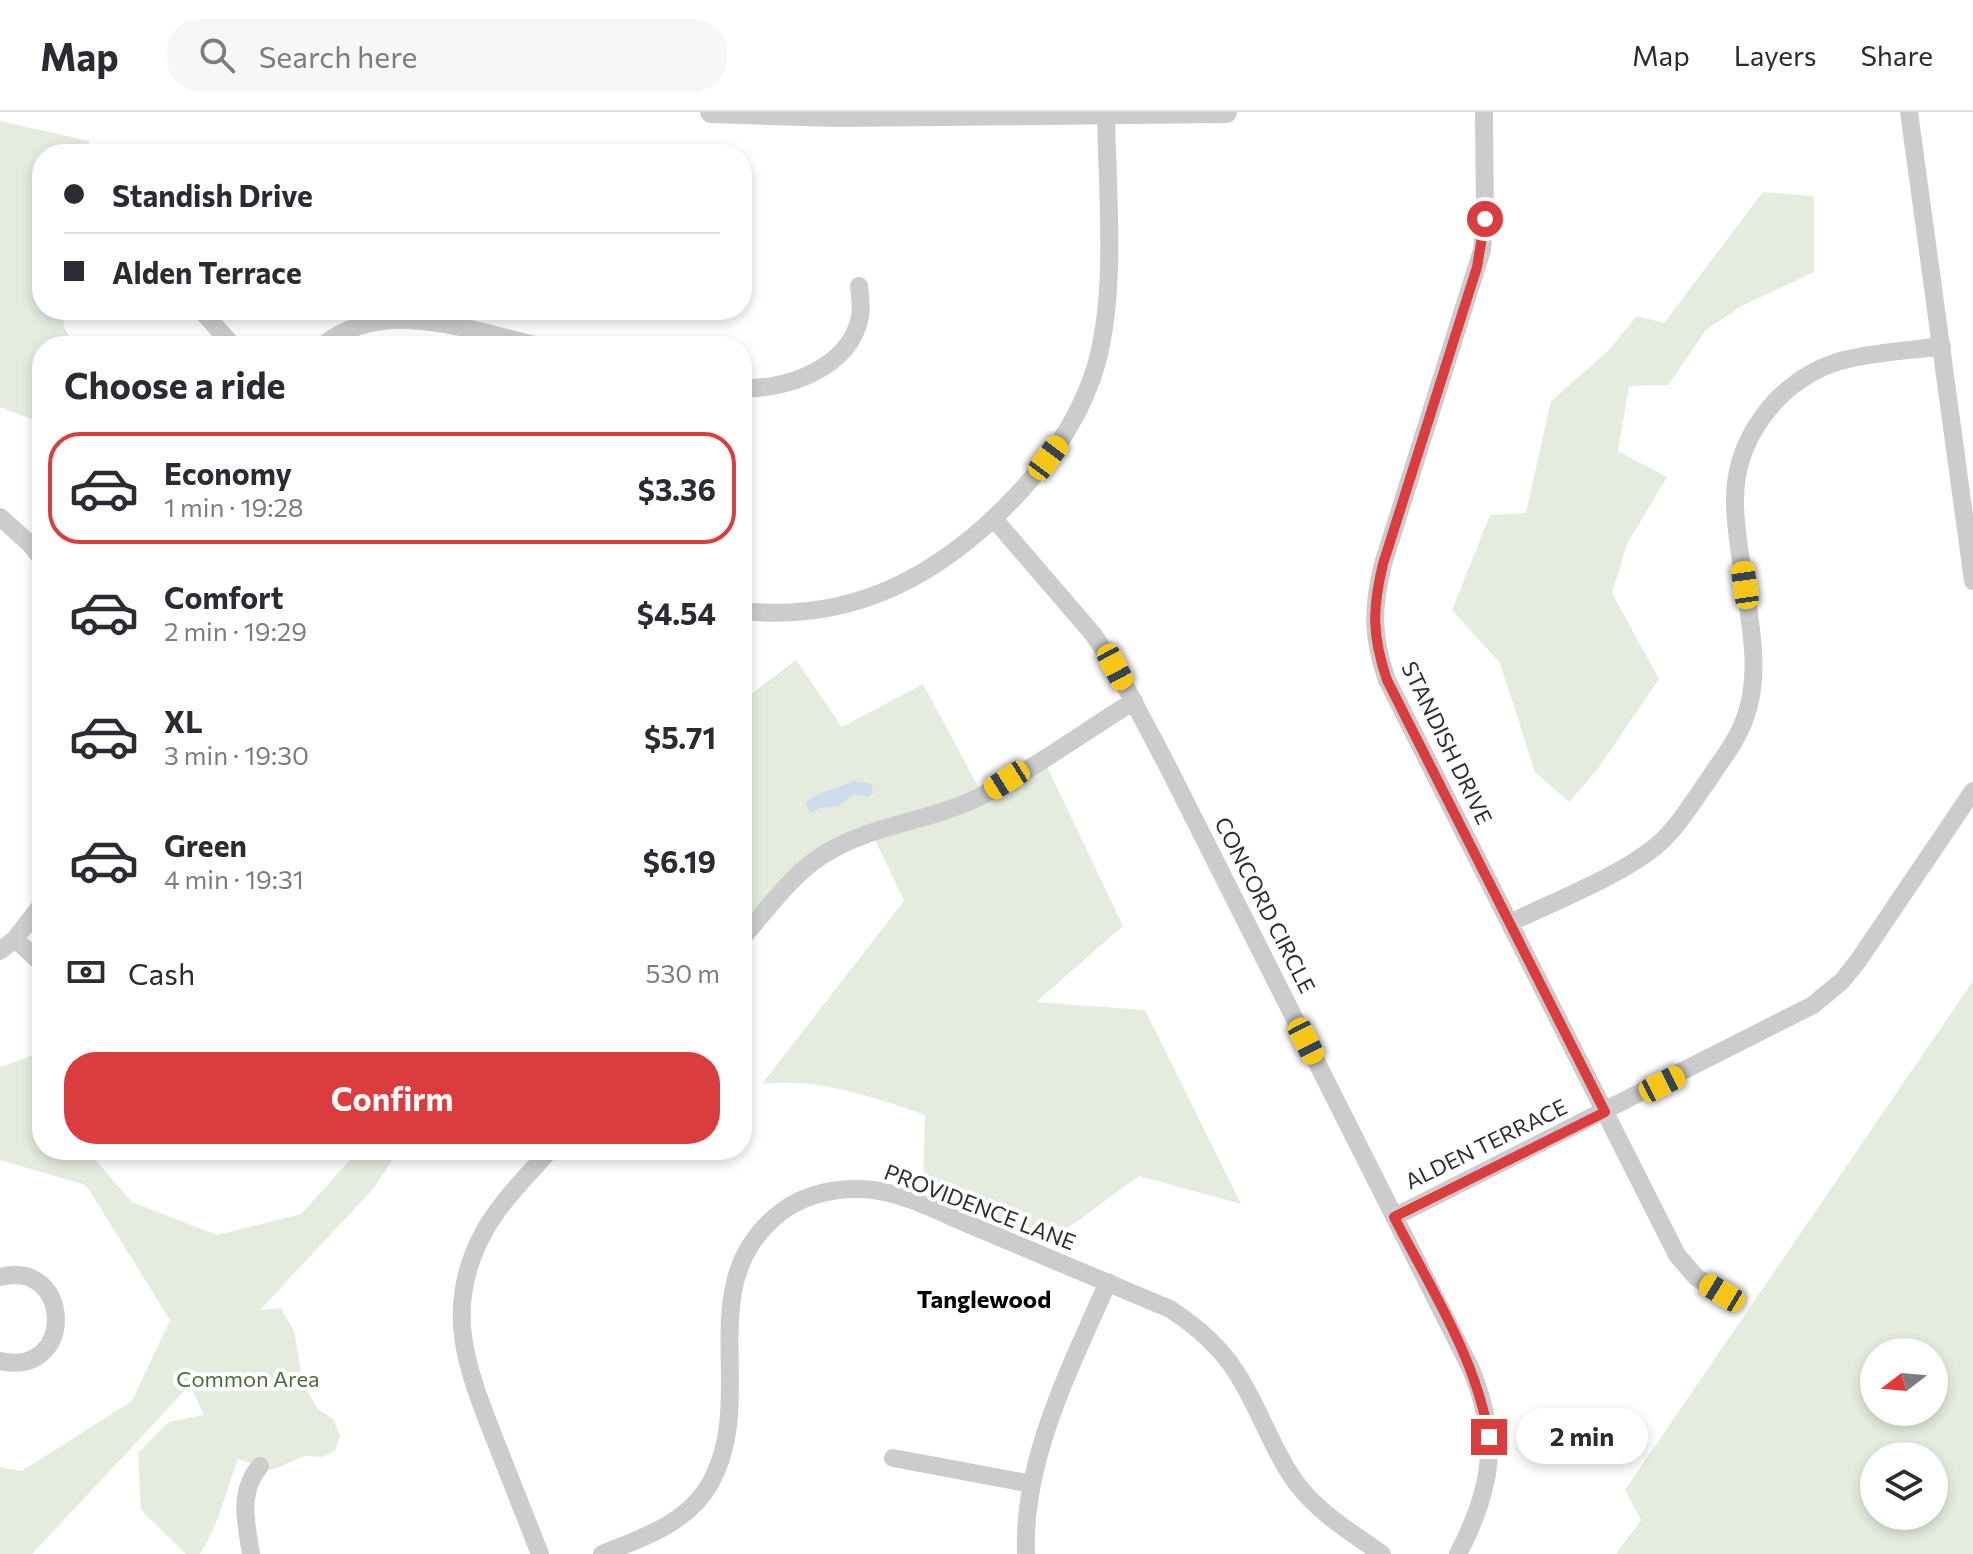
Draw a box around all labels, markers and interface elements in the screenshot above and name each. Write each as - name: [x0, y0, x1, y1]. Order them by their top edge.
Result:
- search box: [167, 19, 727, 91]
- text: Map: [40, 32, 119, 79]
- icon: search: [195, 33, 239, 77]
- text: Search here: [259, 37, 417, 74]
- text: Map: [1632, 38, 1690, 72]
- text: Layers: [1734, 38, 1816, 72]
- text: Share: [1860, 38, 1933, 72]
- text: Standish Drive: [112, 176, 313, 213]
- route start: [1467, 201, 1503, 237]
- text: Alden Terrace: [112, 253, 302, 290]
- text: Choose a ride: [64, 362, 285, 406]
- car: [1024, 432, 1072, 484]
- icon: car: [68, 452, 140, 524]
- text: Economy: [164, 454, 292, 491]
- text: $3.36: [638, 470, 716, 507]
- text: 1 min · 19:28: [164, 491, 304, 522]
- car: [1730, 560, 1760, 610]
- icon: car: [68, 576, 140, 648]
- text: Comfort: [164, 578, 283, 615]
- text: $4.54: [637, 594, 716, 631]
- text: 2 min · 19:29: [164, 615, 307, 646]
- car: [1093, 640, 1137, 694]
- street label: STANDISH DRIVE: [1396, 657, 1499, 829]
- icon: car: [68, 700, 140, 772]
- text: XL: [164, 702, 203, 739]
- text: $5.71: [644, 718, 716, 755]
- text: 3 min · 19:30: [164, 739, 309, 770]
- car: [980, 757, 1034, 803]
- street label: CONCORD CIRCLE: [1209, 812, 1322, 997]
- icon: car: [68, 824, 140, 896]
- text: Green: [164, 826, 247, 863]
- text: $6.19: [643, 842, 716, 879]
- text: 4 min · 19:31: [164, 863, 304, 894]
- icon: cash: [64, 950, 108, 994]
- text: Cash: [128, 954, 195, 991]
- text: 530 m: [646, 957, 720, 988]
- car: [1284, 1014, 1328, 1068]
- button: Confirm: [64, 1052, 720, 1144]
- car: [1635, 1062, 1689, 1106]
- street label: ALDEN TERRACE: [1400, 1093, 1571, 1195]
- street label: PROVIDENCE LANE: [881, 1158, 1080, 1255]
- car: [1695, 1270, 1749, 1316]
- district label: Tanglewood: [917, 1284, 1051, 1313]
- north arrow: [1860, 1338, 1948, 1426]
- map controls: [1860, 1338, 1948, 1530]
- park label: Common Area: [176, 1365, 320, 1392]
- callout: 2 min: [1517, 1409, 1649, 1465]
- route end: [1471, 1419, 1507, 1455]
- text: 2 min: [1550, 1420, 1614, 1451]
- button: layers: [1860, 1442, 1948, 1530]

